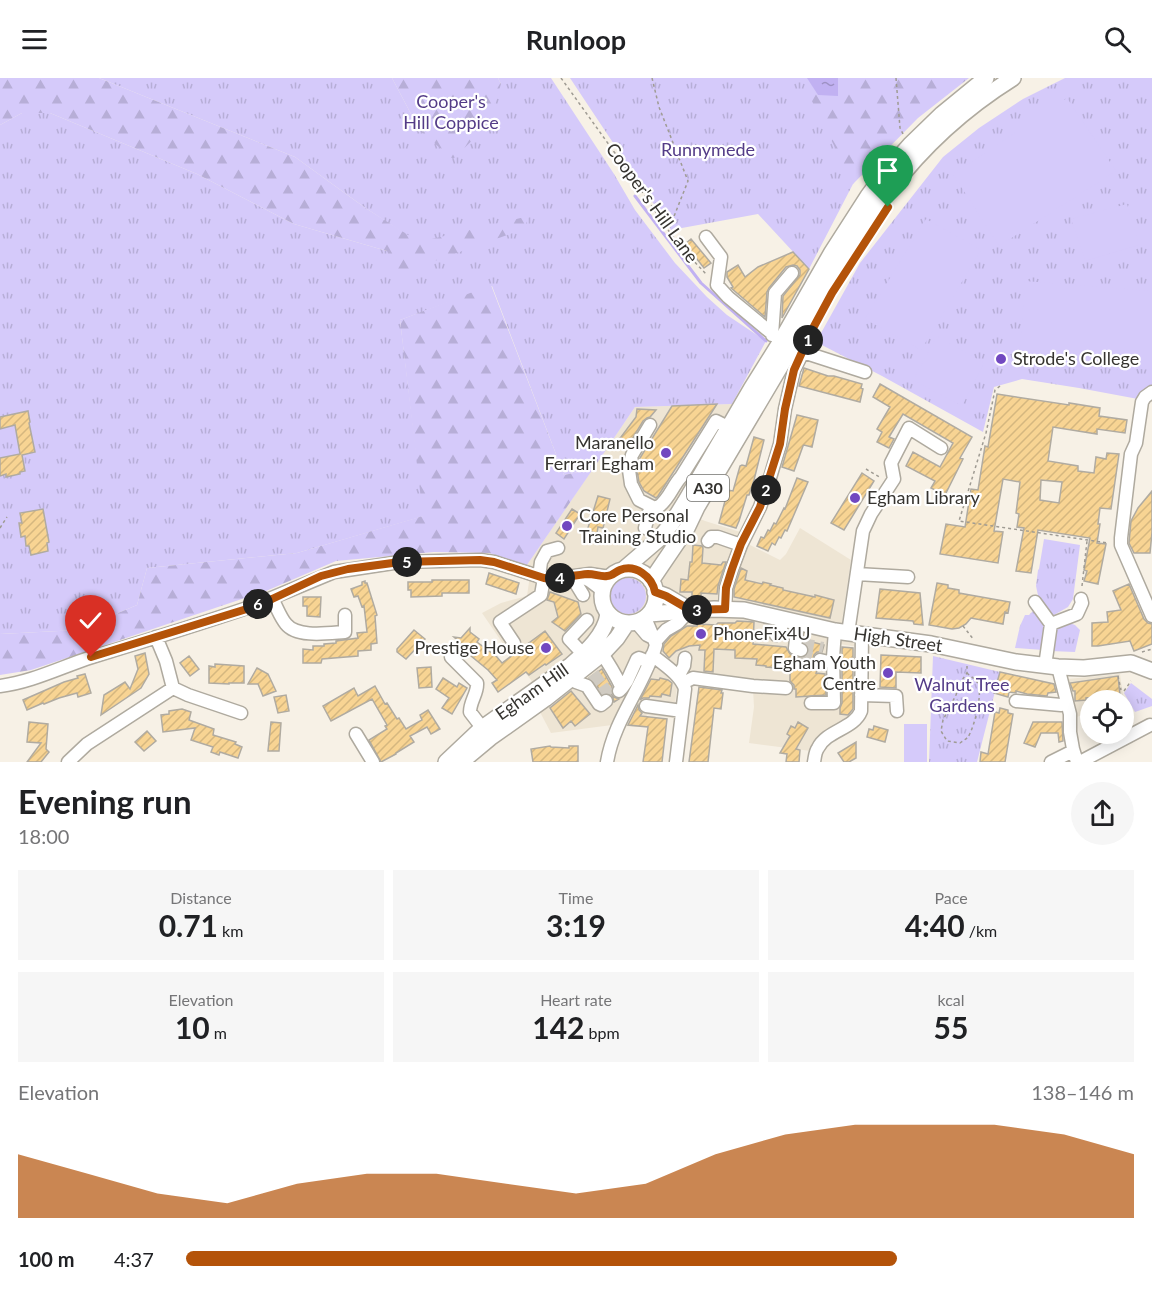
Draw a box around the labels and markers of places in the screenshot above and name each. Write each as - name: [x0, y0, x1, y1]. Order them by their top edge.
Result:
- pin: [862, 145, 913, 207]
- pin: 1: [793, 325, 823, 355]
- place label: Strode's College: [1013, 347, 1139, 369]
- marker: Strode's College: [994, 352, 1008, 366]
- place label: Maranello Ferrari Egham: [544, 431, 654, 474]
- marker: Maranello Ferrari Egham: [659, 446, 673, 460]
- pin: 2: [751, 475, 781, 505]
- place label: Egham Library: [867, 486, 980, 508]
- marker: Egham Library: [848, 491, 862, 505]
- place label: Core Personal Training Studio: [579, 504, 696, 547]
- marker: Core Personal Training Studio: [560, 519, 574, 533]
- pin: 5: [392, 547, 422, 577]
- pin: 4: [545, 563, 575, 593]
- pin: 6: [243, 589, 273, 619]
- pin: [65, 595, 116, 657]
- pin: 3: [682, 595, 712, 625]
- place label: PhoneFix4U: [713, 622, 810, 644]
- marker: PhoneFix4U: [694, 627, 708, 641]
- place label: Prestige House: [414, 636, 534, 658]
- marker: Prestige House: [539, 641, 553, 655]
- place label: Egham Youth Centre: [773, 651, 876, 694]
- marker: Egham Youth Centre: [881, 666, 895, 680]

